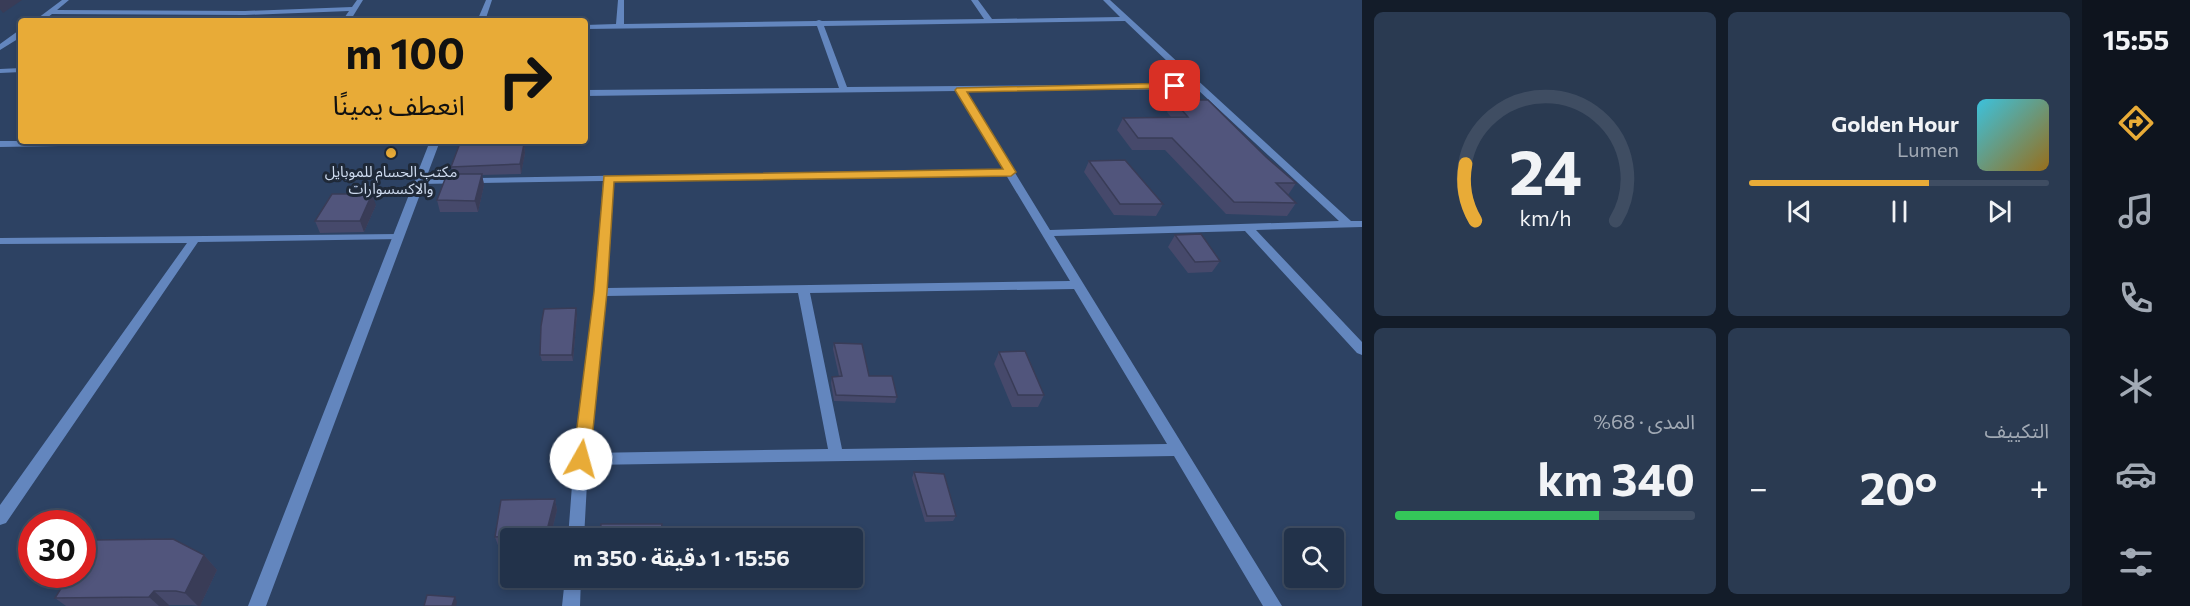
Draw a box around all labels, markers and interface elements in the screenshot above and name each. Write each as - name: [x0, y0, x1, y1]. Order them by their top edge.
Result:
- text: 15:55: [2103, 23, 2169, 56]
- text: 100 m: [345, 26, 465, 78]
- icon: right: [486, 42, 564, 120]
- pin: [1149, 60, 1200, 111]
- icon: arrive: [1158, 69, 1191, 102]
- text: انعطف يمينًا: [332, 88, 465, 121]
- icon: directions: [2115, 102, 2157, 144]
- text: Golden Hour: [1831, 110, 1959, 137]
- text: 24: [1509, 132, 1581, 208]
- text: Lumen: [1897, 137, 1959, 161]
- marker: مكتب الحسام للموبايل والاكسسوارات: [384, 146, 398, 160]
- place label: مكتب الحسام للموبايل والاكسسوارات: [325, 162, 457, 198]
- icon: music: [2115, 190, 2157, 232]
- icon: previous: [1783, 195, 1816, 228]
- icon: pause: [1883, 195, 1916, 228]
- icon: next: [1983, 195, 2016, 228]
- text: km/h: [1519, 204, 1571, 230]
- icon: phone: [2115, 277, 2157, 319]
- icon: climate: [2115, 365, 2157, 407]
- text: المدى · 68%: [1593, 409, 1695, 433]
- text: التكييف: [1985, 418, 2049, 442]
- position arrow: [549, 427, 613, 491]
- text: 340 km: [1538, 450, 1695, 505]
- icon: car: [2115, 453, 2157, 495]
- text: 20°: [1860, 459, 1938, 514]
- text: −: [1749, 466, 1768, 507]
- text: +: [2030, 466, 2049, 507]
- speed limit sign: 30: [18, 510, 96, 588]
- map controls: [1284, 528, 1344, 588]
- button: search: [1284, 528, 1344, 588]
- icon: filters: [2115, 541, 2157, 583]
- text: 15:56 · 1 دقيقة · 350 m: [573, 544, 790, 571]

